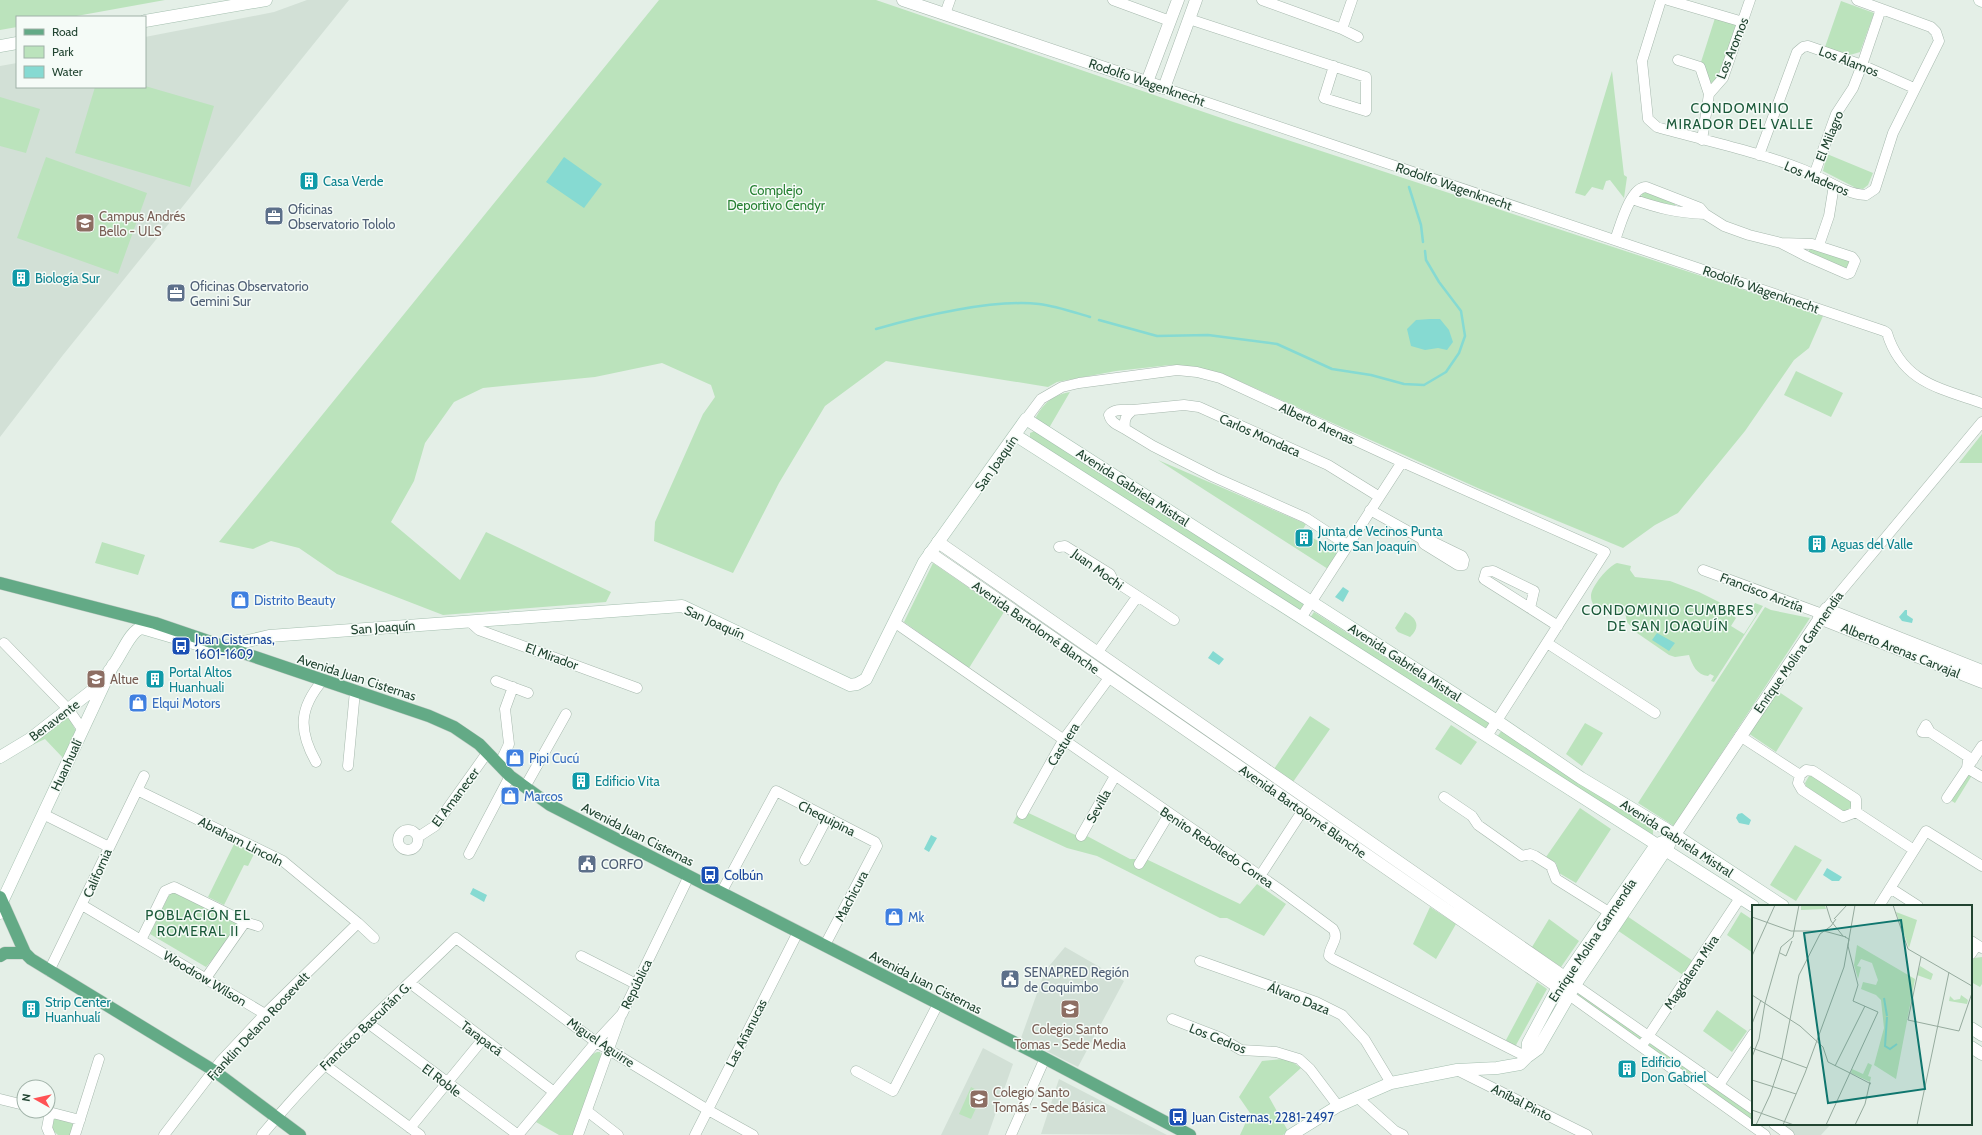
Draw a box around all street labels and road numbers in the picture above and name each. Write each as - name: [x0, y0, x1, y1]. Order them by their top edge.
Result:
- street label: Los Aromos: [1712, 14, 1752, 81]
- street label: Los Álamos: [1817, 41, 1882, 80]
- street label: Rodolfo Wagenknecht: [1087, 55, 1208, 110]
- street label: El Milagro: [1812, 108, 1846, 164]
- street label: Los Maderos: [1782, 157, 1852, 199]
- street label: Rodolfo Wagenknecht: [1394, 159, 1515, 214]
- street label: Rodolfo Wagenknecht: [1701, 262, 1822, 317]
- street label: Alberto Arenas: [1277, 399, 1358, 448]
- street label: Carlos Mondaca: [1217, 410, 1304, 460]
- street label: San Joaquín: [971, 432, 1021, 494]
- street label: Avenida Gabriela Mistral: [1074, 445, 1192, 529]
- street label: Juan Mochi: [1068, 544, 1127, 593]
- street label: Francisco Ariztía: [1718, 569, 1807, 616]
- street label: Avenida Bartolomé Blanche: [969, 577, 1103, 677]
- street label: Enrique Molina Garmendia: [1750, 587, 1847, 716]
- street label: San Joaquín: [682, 602, 748, 642]
- street label: San Joaquín: [350, 617, 416, 637]
- street label: Alberto Arenas Carvajal: [1839, 619, 1963, 682]
- street label: Avenida Gabriela Mistral: [1346, 620, 1464, 704]
- street label: El Mirador: [523, 639, 581, 673]
- street label: Avenida Juan Cisternas: [296, 650, 419, 704]
- street label: Benavente: [26, 696, 83, 744]
- street label: Castuera: [1044, 719, 1083, 768]
- street label: Huanhualí: [47, 736, 85, 793]
- street label: Avenida Bartolomé Blanche: [1236, 761, 1370, 861]
- street label: El Amanecer: [428, 764, 483, 830]
- street label: Sevilla: [1082, 786, 1114, 826]
- street label: Avenida Gabriela Mistral: [1618, 796, 1736, 880]
- street label: Chequipina: [796, 797, 859, 840]
- street label: Avenida Juan Cisternas: [579, 799, 697, 870]
- street label: Benito Rebolledo Correa: [1157, 803, 1277, 891]
- street label: Abraham Lincoln: [196, 813, 286, 869]
- street label: California: [79, 845, 115, 900]
- street label: Machicura: [831, 867, 871, 924]
- street label: Enrique Molina Garmendia: [1545, 875, 1640, 1005]
- street label: Magdalena Mira: [1660, 931, 1722, 1012]
- street label: Woodrow Wilson: [160, 947, 250, 1009]
- street label: Avenida Juan Cisternas: [867, 947, 985, 1018]
- street label: República: [617, 956, 655, 1012]
- street label: Franklin Delano Roosevelt: [204, 968, 313, 1084]
- street label: Álvaro Daza: [1266, 977, 1333, 1018]
- street label: Francisco Bascuñán G.: [316, 978, 414, 1074]
- street label: Las Añanucas: [722, 996, 770, 1070]
- street label: Miguel Aguirre: [564, 1014, 638, 1071]
- street label: Tarapacá: [458, 1017, 507, 1059]
- street label: Los Cedros: [1187, 1019, 1249, 1057]
- street label: El Roble: [419, 1060, 465, 1100]
- street label: Aníbal Pinto: [1489, 1080, 1555, 1124]

